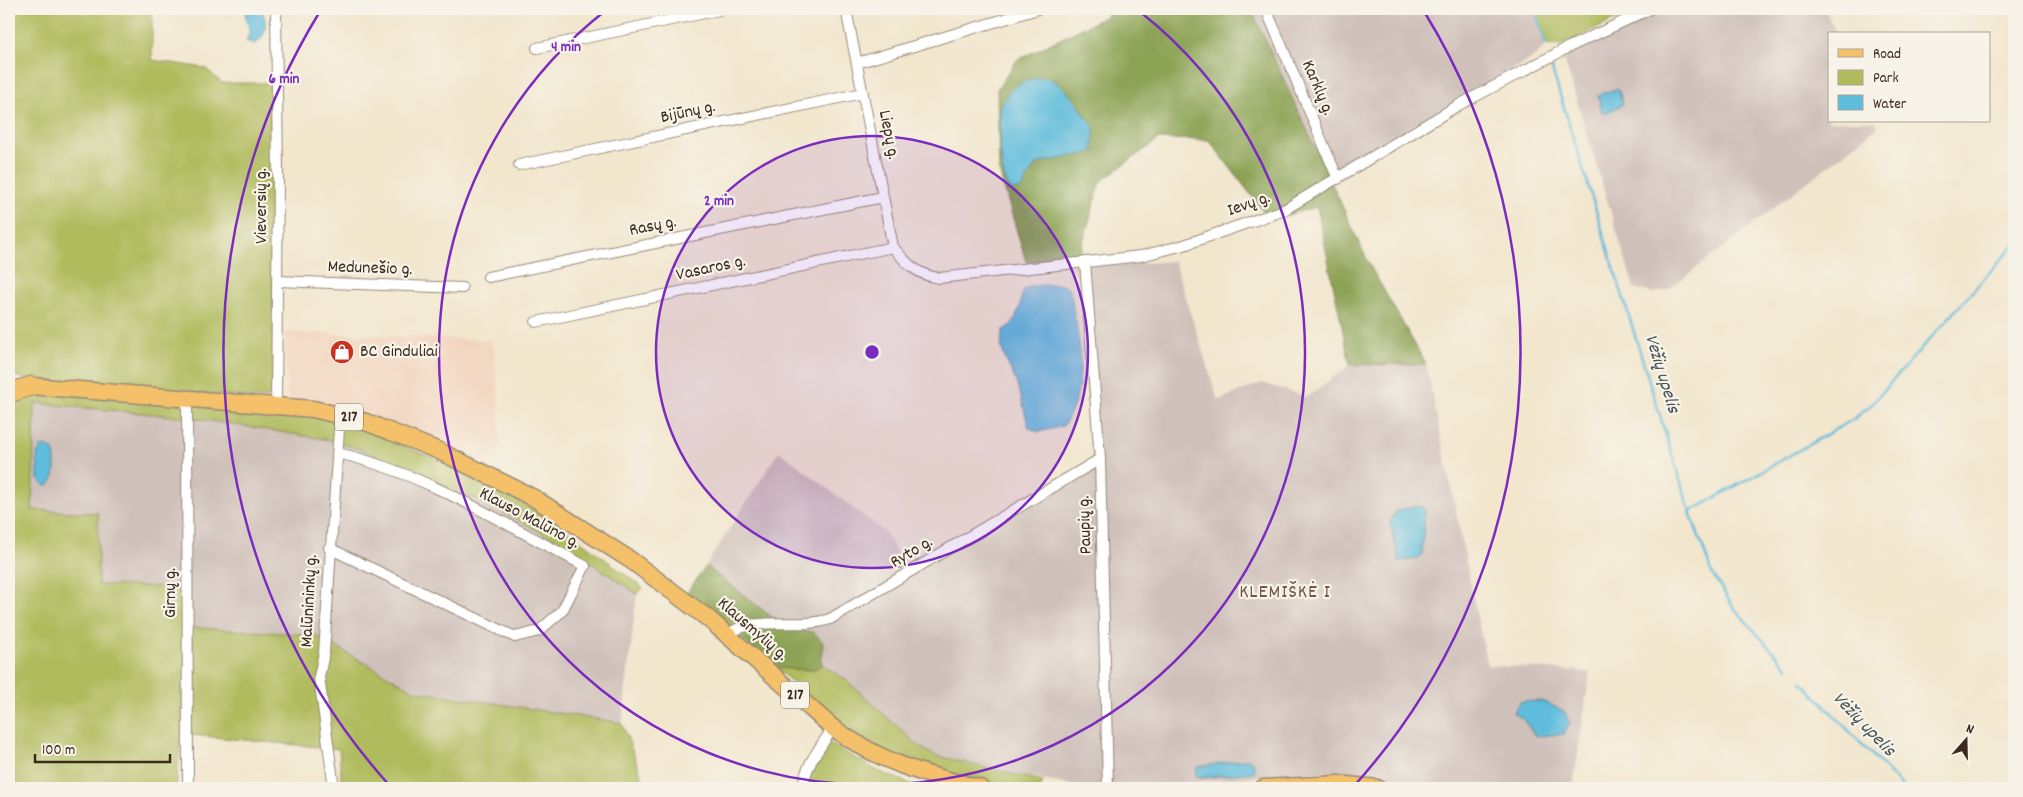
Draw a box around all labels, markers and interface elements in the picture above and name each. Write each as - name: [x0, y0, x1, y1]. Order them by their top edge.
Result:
- legend: [1828, 32, 1990, 122]
- text: 4 min: [551, 37, 581, 59]
- text: Road: [1873, 44, 1901, 66]
- street label: Karklų g.: [1294, 56, 1340, 120]
- text: Park: [1873, 68, 1899, 90]
- text: 6 min: [269, 69, 299, 91]
- text: Water: [1873, 94, 1907, 116]
- street label: Bijūnų g.: [658, 95, 718, 131]
- street label: Liepų g.: [871, 108, 905, 162]
- street label: Vieversių g.: [250, 168, 275, 244]
- street label: Ievų g.: [1224, 186, 1274, 224]
- text: 2 min: [704, 191, 734, 213]
- street label: Rasų g.: [627, 210, 679, 244]
- street label: Vasaros g.: [674, 249, 748, 289]
- street label: Medunešio g.: [327, 255, 413, 283]
- water label: Vėžių upelis: [1636, 331, 1686, 418]
- shop icon: BC Ginduliai: [329, 339, 355, 365]
- place label: BC Ginduliai: [360, 340, 438, 365]
- centre of rings: [863, 343, 881, 361]
- road number: 217: [335, 404, 363, 431]
- street label: Klauso Malūno g.: [474, 482, 584, 556]
- street label: Paupių g.: [1072, 495, 1100, 555]
- street label: Ryto g.: [886, 531, 938, 575]
- street label: Malūnininkų g.: [295, 554, 325, 648]
- street label: Girnų g.: [159, 568, 184, 618]
- district label: KLEMIŠKĖ I: [1239, 579, 1331, 607]
- street label: Klausmylių g.: [711, 592, 793, 668]
- road number: 217: [781, 682, 809, 708]
- water label: Vėžių upelis: [1825, 686, 1902, 764]
- north arrow: [1940, 714, 1990, 764]
- text: N: [1963, 719, 1977, 740]
- scale bar: [35, 732, 170, 764]
- text: 100 m: [42, 740, 75, 762]

